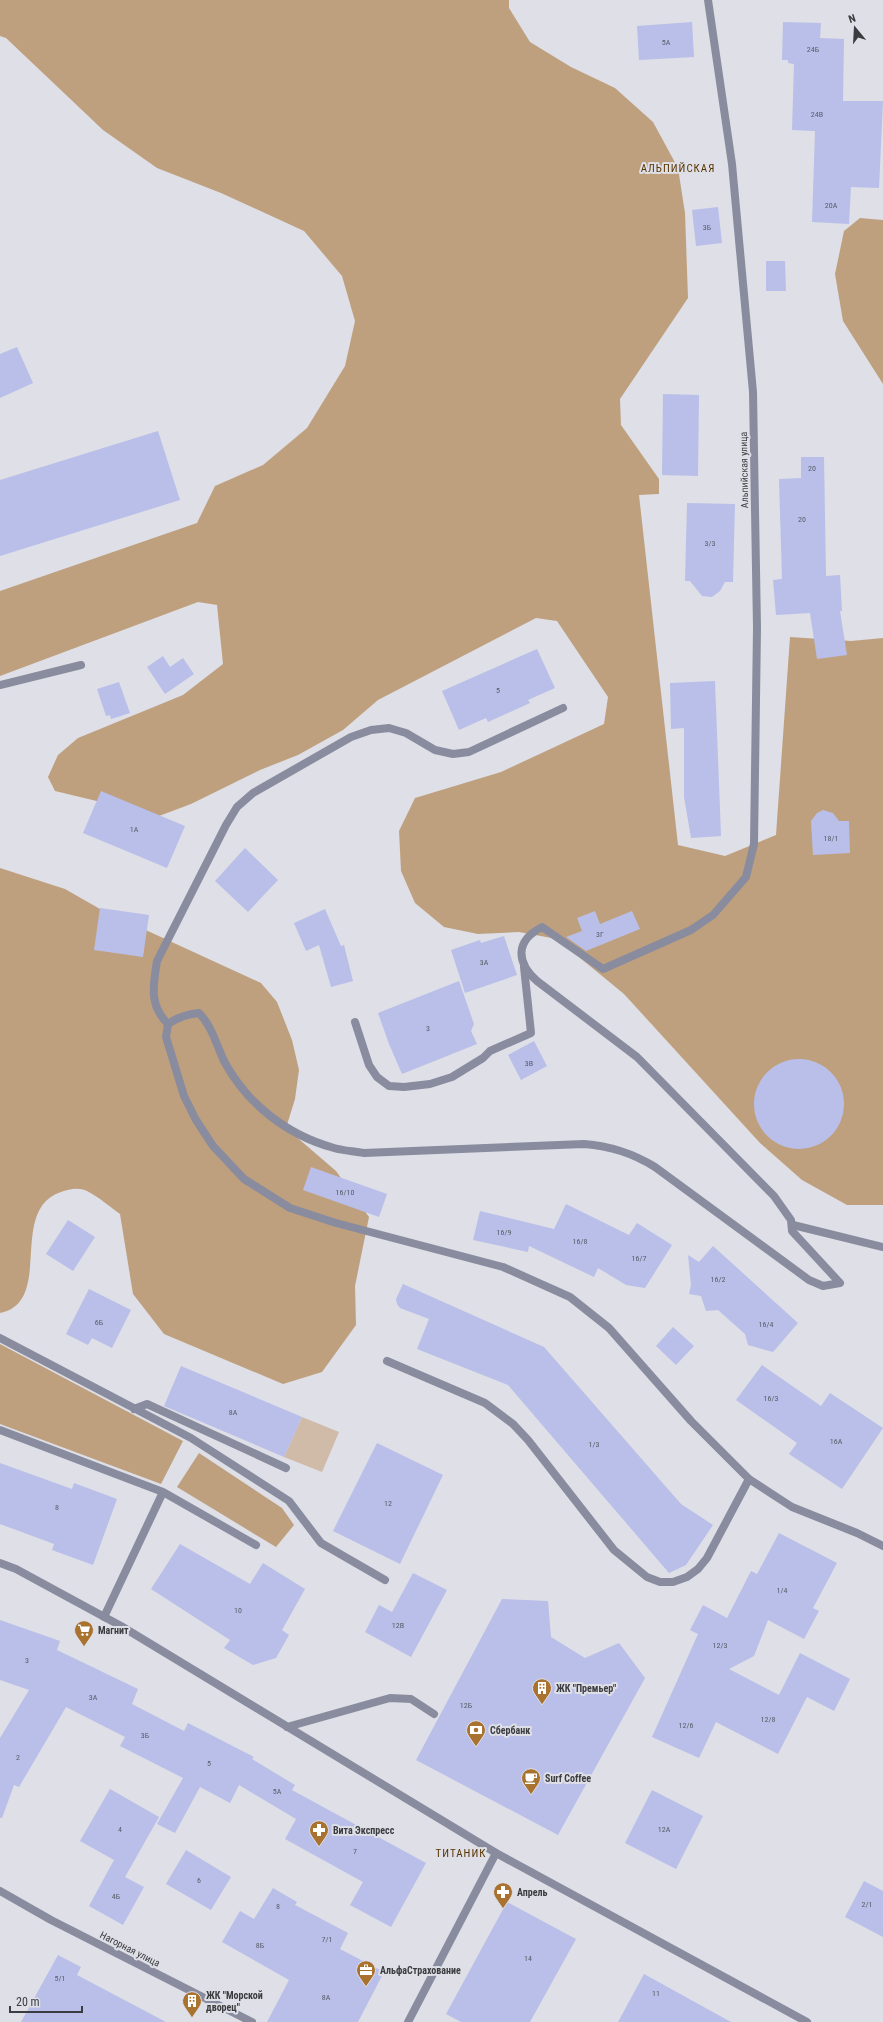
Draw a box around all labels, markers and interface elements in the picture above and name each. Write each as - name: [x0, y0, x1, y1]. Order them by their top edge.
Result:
- north arrow: [835, 8, 875, 48]
- text: N: [847, 12, 858, 26]
- house number: 5А: [662, 38, 671, 47]
- house number: 24Б: [807, 45, 820, 54]
- house number: 24В: [811, 110, 823, 119]
- district label: АЛЬПИЙСКАЯ: [641, 162, 715, 175]
- house number: 20А: [825, 201, 838, 210]
- house number: 3Б: [703, 223, 712, 232]
- street label: Альпийская улица: [738, 431, 750, 508]
- house number: 20: [808, 464, 816, 473]
- house number: 20: [798, 515, 806, 524]
- house number: 3/3: [705, 539, 715, 548]
- house number: 5: [496, 686, 500, 695]
- house number: 1А: [130, 825, 139, 834]
- house number: 18/1: [824, 834, 838, 843]
- house number: 3Г: [596, 930, 604, 939]
- house number: 3А: [480, 958, 489, 967]
- house number: 3: [426, 1024, 430, 1033]
- house number: 3В: [525, 1059, 533, 1068]
- house number: 16/10: [336, 1188, 354, 1197]
- house number: 16/9: [497, 1228, 511, 1237]
- house number: 16/8: [573, 1237, 587, 1246]
- house number: 16/7: [632, 1254, 646, 1263]
- house number: 16/2: [711, 1275, 725, 1284]
- house number: 6Б: [95, 1318, 104, 1327]
- house number: 16/4: [759, 1320, 773, 1329]
- house number: 16/3: [764, 1394, 778, 1403]
- house number: 8А: [229, 1408, 238, 1417]
- house number: 16А: [830, 1437, 843, 1446]
- house number: 1/3: [589, 1440, 599, 1449]
- house number: 12: [384, 1499, 392, 1508]
- house number: 8: [55, 1503, 59, 1512]
- house number: 1/4: [777, 1586, 787, 1595]
- house number: 10: [234, 1606, 242, 1615]
- supermarket icon: Магнит: [73, 1619, 95, 1647]
- house number: 12В: [392, 1621, 404, 1630]
- place label: Магнит: [98, 1625, 129, 1636]
- house number: 12/3: [713, 1641, 727, 1650]
- house number: 3: [25, 1656, 29, 1665]
- building icon: ЖК "Премьер": [531, 1677, 553, 1705]
- place label: ЖК "Премьер": [556, 1683, 616, 1694]
- house number: 3А: [89, 1693, 98, 1702]
- house number: 12Б: [460, 1701, 473, 1710]
- house number: 12/8: [761, 1715, 775, 1724]
- bank icon: Сбербанк: [465, 1719, 487, 1747]
- house number: 12/6: [679, 1721, 693, 1730]
- place label: Сбербанк: [490, 1725, 530, 1736]
- house number: 3Б: [141, 1731, 150, 1740]
- house number: 2: [16, 1753, 20, 1762]
- house number: 5: [207, 1759, 211, 1768]
- cafe icon: Surf Coffee: [520, 1767, 542, 1795]
- place label: Surf Coffee: [545, 1773, 591, 1784]
- house number: 5А: [273, 1787, 282, 1796]
- pharmacy icon: Вита Экспресс: [308, 1819, 330, 1847]
- house number: 4: [118, 1825, 122, 1834]
- place label: Вита Экспресс: [333, 1825, 395, 1836]
- house number: 12А: [658, 1825, 671, 1834]
- house number: 7: [353, 1847, 357, 1856]
- district label: ТИТАНИК: [436, 1847, 486, 1860]
- house number: 6: [197, 1876, 201, 1885]
- pharmacy icon: Апрель: [492, 1881, 514, 1909]
- place label: Апрель: [517, 1887, 547, 1898]
- house number: 4Б: [112, 1892, 121, 1901]
- house number: 2/1: [862, 1900, 872, 1909]
- house number: 8: [276, 1902, 280, 1911]
- street label: Нагорная улица: [98, 1929, 162, 1969]
- house number: 7/1: [322, 1935, 332, 1944]
- house number: 8Б: [256, 1941, 265, 1950]
- house number: 14: [524, 1954, 532, 1963]
- office icon: АльфаСтрахование: [355, 1959, 377, 1987]
- place label: АльфаСтрахование: [380, 1965, 461, 1976]
- house number: 5/1: [55, 1974, 65, 1983]
- scale bar: [10, 1988, 82, 2014]
- house number: 11: [652, 1989, 660, 1998]
- building icon: ЖК "Морской дворец": [181, 1990, 203, 2018]
- place label: ЖК "Морской дворец": [206, 1990, 263, 2013]
- house number: 8А: [322, 1993, 331, 2002]
- text: 20 m: [16, 1995, 40, 2009]

